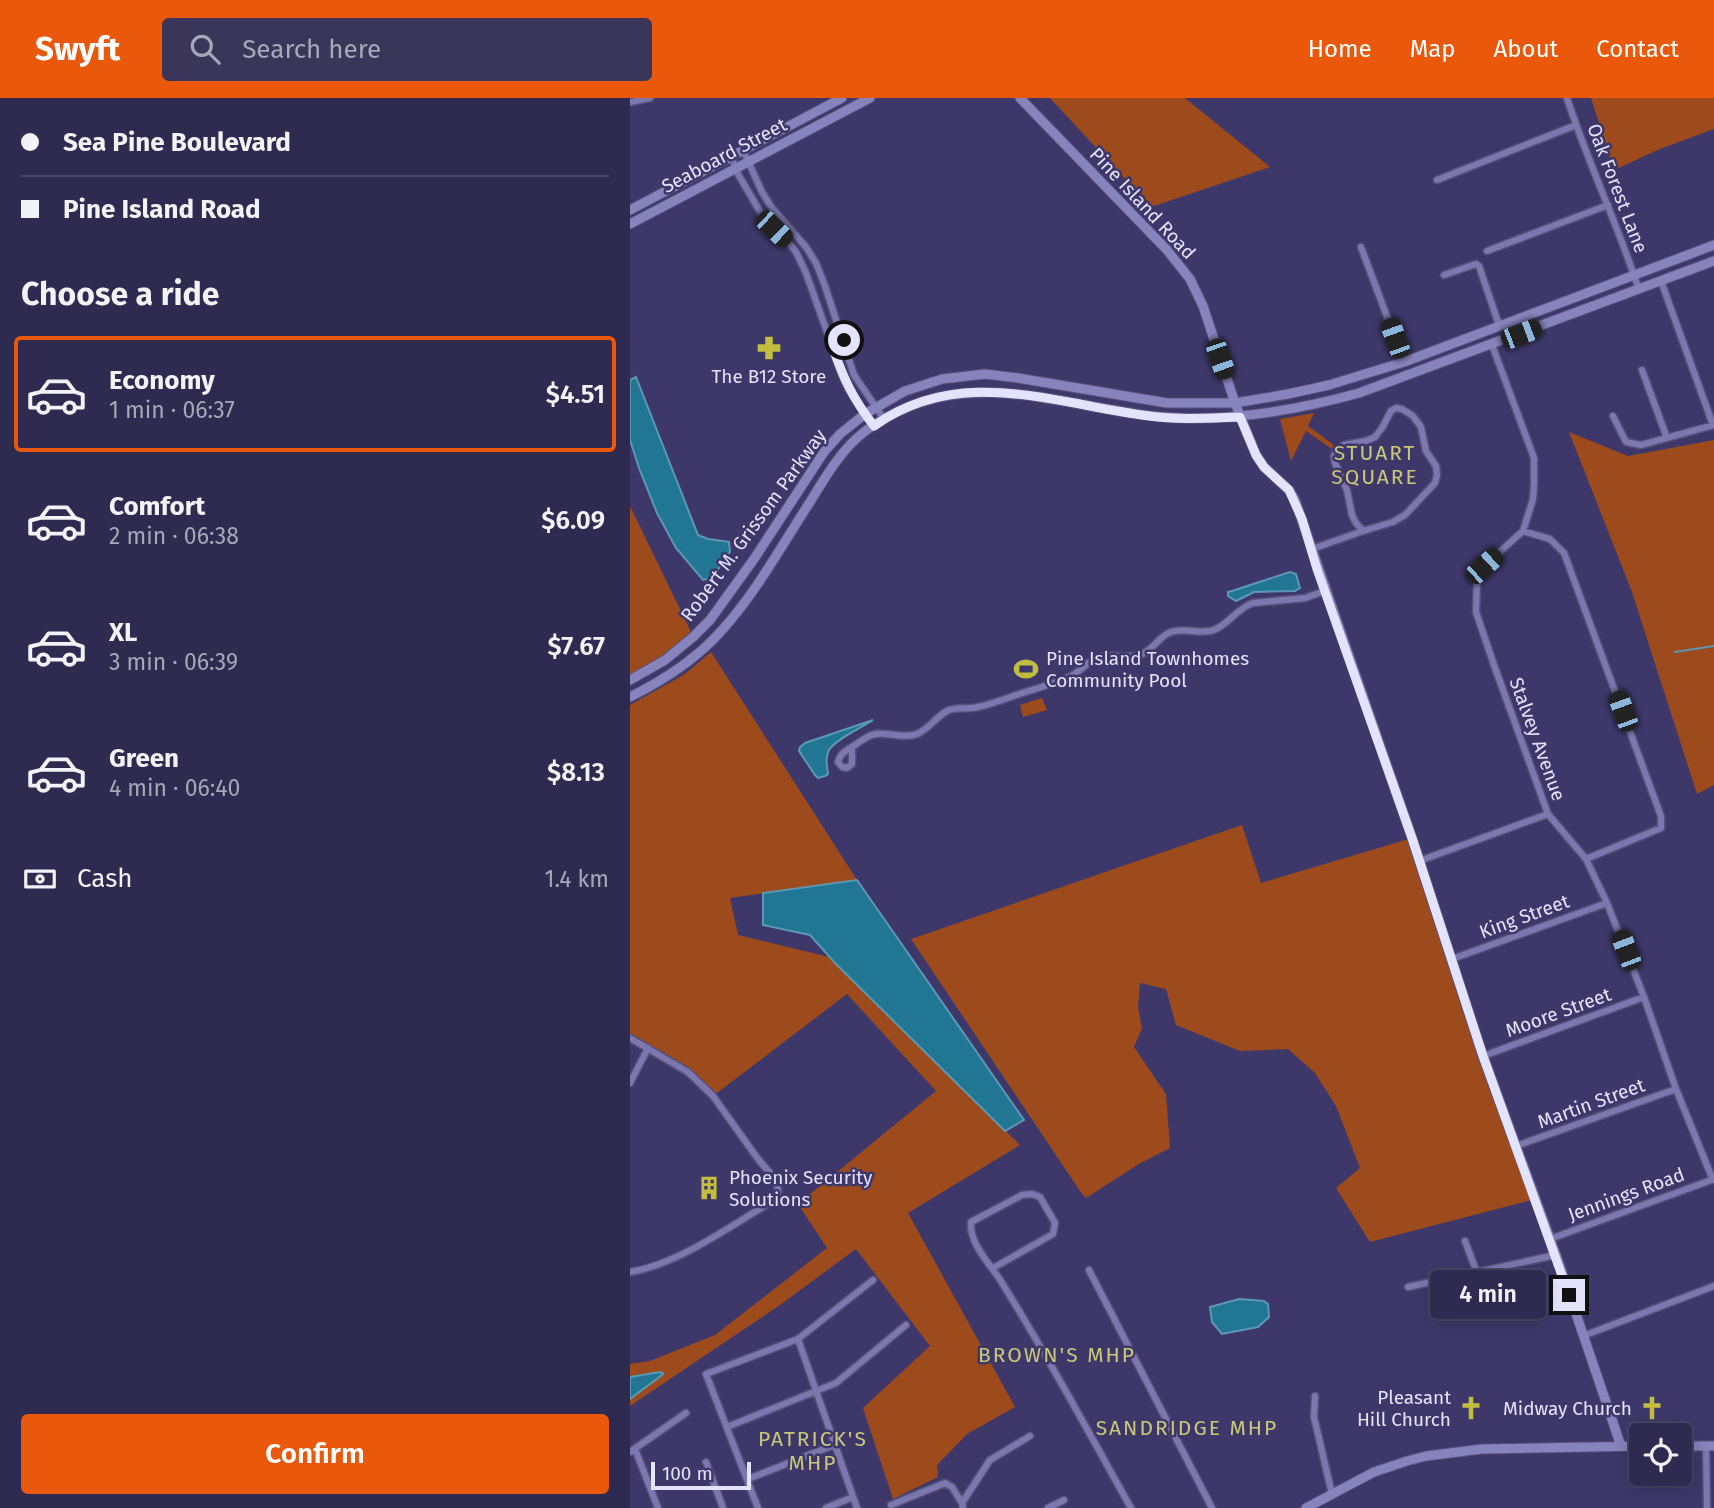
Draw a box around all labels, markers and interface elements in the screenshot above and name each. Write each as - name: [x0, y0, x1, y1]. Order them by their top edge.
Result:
- search box: [162, 18, 652, 81]
- text: Swyft: [35, 29, 120, 69]
- icon: search: [186, 30, 224, 68]
- text: Search here: [242, 34, 381, 65]
- text: Home: [1308, 35, 1372, 63]
- text: Map: [1410, 35, 1456, 63]
- text: About: [1494, 35, 1558, 63]
- text: Contact: [1596, 35, 1679, 63]
- street label: Seaboard Street: [658, 113, 791, 198]
- street label: Oak Forest Lane: [1582, 120, 1653, 256]
- text: Sea Pine Boulevard: [63, 127, 291, 158]
- street label: Pine Island Road: [1085, 143, 1200, 264]
- text: Pine Island Road: [63, 194, 261, 225]
- car: [752, 207, 797, 251]
- text: Choose a ride: [21, 275, 219, 313]
- car: [1378, 315, 1413, 361]
- car: [1498, 317, 1545, 351]
- route start: [828, 324, 860, 356]
- pharmacy icon: The B12 Store: [755, 334, 783, 362]
- car: [1204, 336, 1237, 382]
- icon: car: [25, 363, 88, 426]
- text: Economy: [109, 365, 215, 396]
- place label: The B12 Store: [712, 365, 826, 388]
- text: $4.51: [546, 379, 605, 410]
- text: 1 min · 06:37: [109, 396, 235, 424]
- street label: Robert M. Grissom Parkway: [676, 424, 831, 626]
- district label: STUART SQUARE: [1331, 440, 1419, 490]
- icon: car: [25, 489, 88, 552]
- text: Comfort: [109, 491, 205, 522]
- text: $6.09: [541, 505, 605, 536]
- text: 2 min · 06:38: [109, 522, 239, 550]
- car: [1462, 544, 1507, 588]
- icon: car: [25, 615, 88, 678]
- text: XL: [109, 617, 137, 648]
- text: $7.67: [548, 631, 605, 662]
- place label: Pine Island Townhomes Community Pool: [1046, 647, 1249, 692]
- text: 3 min · 06:39: [109, 648, 238, 676]
- sports icon: Pine Island Townhomes Community Pool: [1012, 655, 1040, 683]
- street label: Stalvey Avenue: [1505, 674, 1571, 804]
- car: [1606, 688, 1641, 734]
- icon: car: [25, 741, 88, 804]
- text: Green: [109, 743, 179, 774]
- text: $8.13: [547, 757, 605, 788]
- text: 4 min · 06:40: [109, 774, 240, 802]
- icon: cash: [21, 860, 59, 898]
- text: Cash: [77, 863, 133, 894]
- text: 1.4 km: [544, 865, 609, 893]
- street label: King Street: [1476, 890, 1572, 943]
- car: [1609, 927, 1644, 973]
- street label: Moore Street: [1502, 983, 1614, 1042]
- street label: Martin Street: [1534, 1073, 1648, 1133]
- street label: Jennings Road: [1565, 1163, 1688, 1226]
- place label: Phoenix Security Solutions: [729, 1166, 873, 1211]
- building icon: Phoenix Security Solutions: [695, 1174, 723, 1202]
- callout: 4 min: [1429, 1270, 1544, 1320]
- route end: [1553, 1279, 1585, 1311]
- text: 4 min: [1459, 1280, 1517, 1308]
- district label: BROWN'S MHP: [978, 1342, 1136, 1368]
- place label: Pleasant Hill Church: [1357, 1386, 1451, 1431]
- church icon: Pleasant Hill Church: [1457, 1394, 1485, 1422]
- church icon: Midway Church: [1638, 1394, 1666, 1422]
- place label: Midway Church: [1503, 1397, 1632, 1420]
- button: Confirm: [21, 1414, 609, 1494]
- district label: SANDRIDGE MHP: [1096, 1415, 1278, 1441]
- map controls: [1629, 1423, 1692, 1486]
- button: locate: [1629, 1423, 1692, 1486]
- district label: PATRICK'S MHP: [758, 1426, 868, 1476]
- scale bar: [651, 1459, 751, 1491]
- text: 100 m: [662, 1462, 713, 1485]

